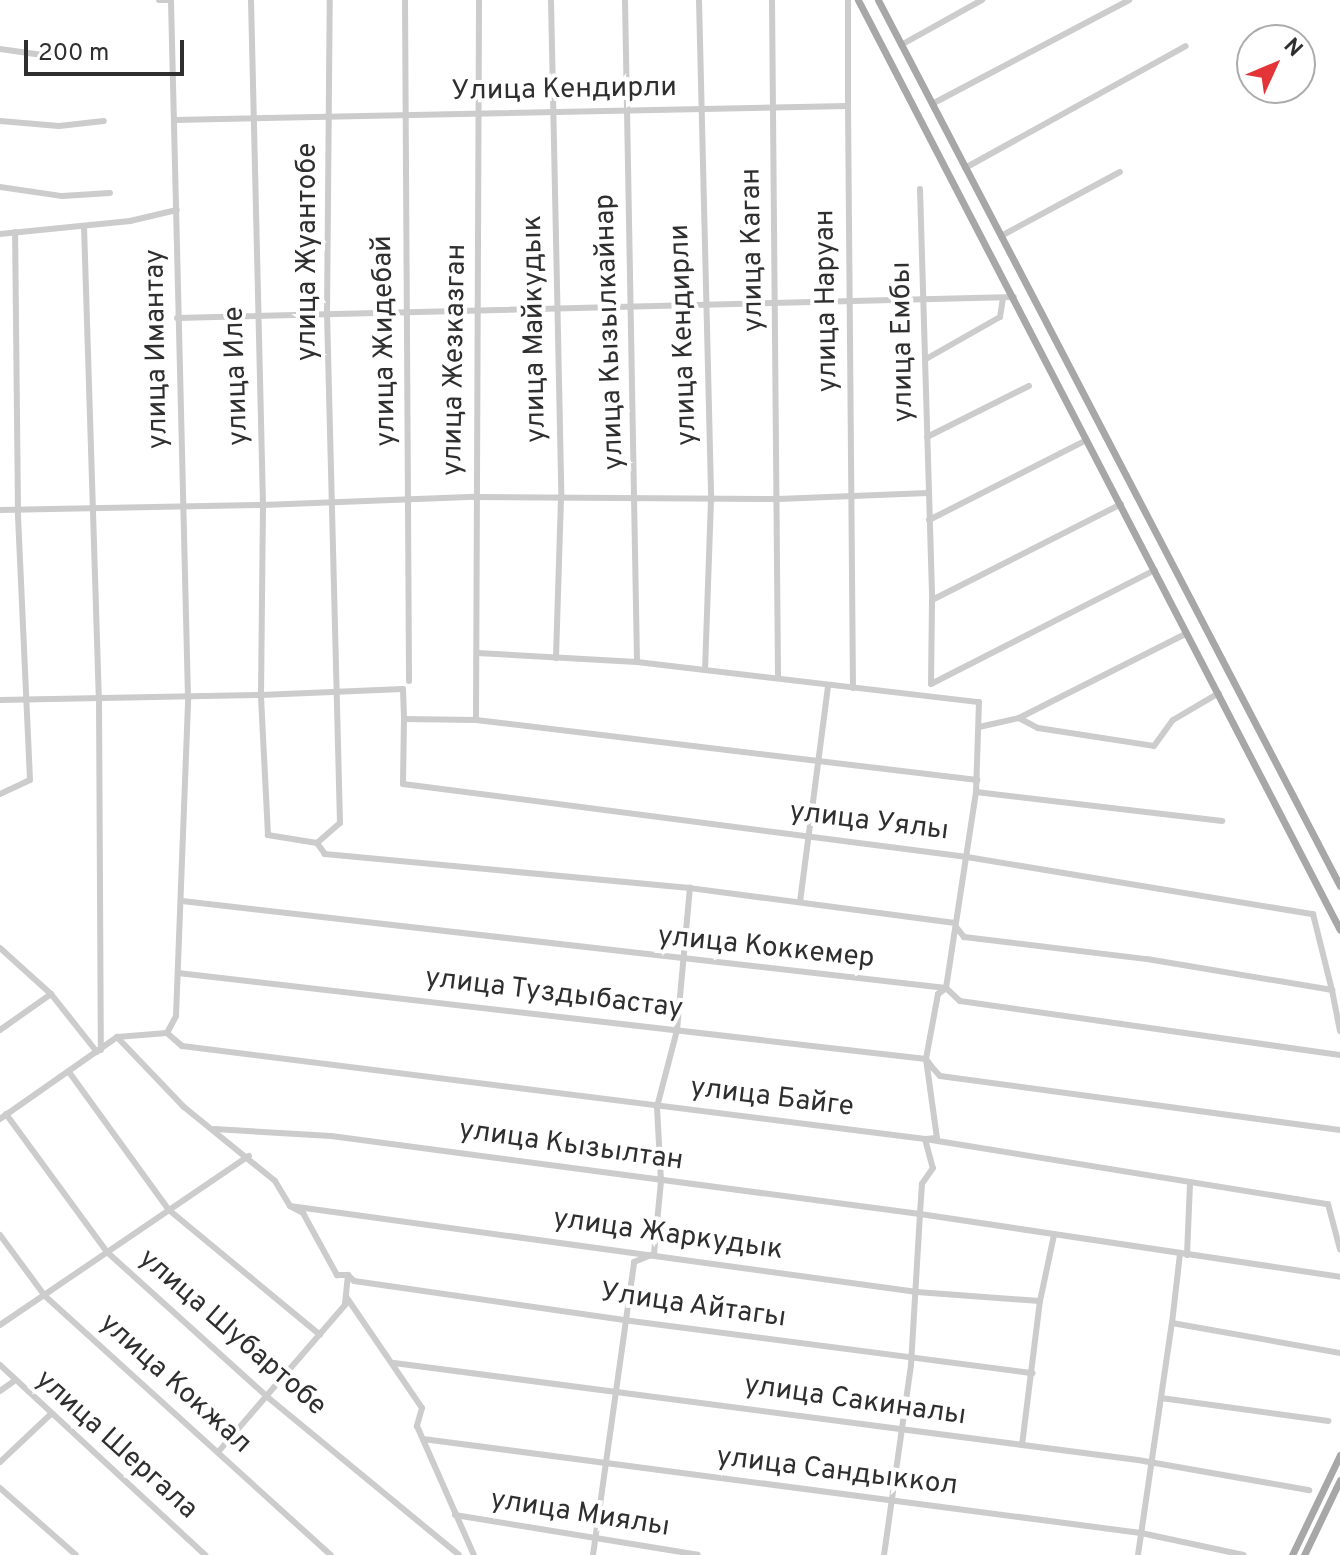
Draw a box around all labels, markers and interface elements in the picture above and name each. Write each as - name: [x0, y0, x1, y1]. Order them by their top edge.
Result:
- scale bar: [28, 24, 188, 74]
- north arrow: [1236, 24, 1316, 104]
- text: N: [1277, 33, 1307, 63]
- text: 200 m: [38, 39, 109, 69]
- street label: Улица Кендирли: [451, 71, 677, 109]
- street label: улица Жуантобе: [291, 143, 325, 361]
- street label: улица Каган: [735, 168, 771, 332]
- street label: улица Кызылкайнар: [588, 193, 632, 471]
- street label: улица Наруан: [809, 209, 845, 393]
- street label: улица Майкудык: [516, 215, 554, 443]
- street label: улица Кендирли: [663, 224, 705, 446]
- street label: улица Жидебай: [366, 235, 404, 447]
- street label: улица Жезказган: [436, 244, 474, 476]
- street label: улица Имантау: [138, 249, 176, 449]
- street label: улица Ембы: [885, 261, 921, 423]
- street label: улица Иле: [218, 306, 256, 446]
- street label: улица Уялы: [787, 796, 951, 848]
- street label: улица Коккемер: [656, 920, 876, 976]
- street label: улица Туздыбастау: [423, 961, 685, 1027]
- street label: улица Байге: [688, 1071, 856, 1125]
- street label: улица Кызылтан: [457, 1114, 685, 1178]
- street label: улица Жаркудык: [551, 1202, 785, 1268]
- street label: улица Шубартобе: [131, 1242, 333, 1424]
- street label: Улица Айтагы: [597, 1276, 789, 1336]
- street label: улица Кокжал: [92, 1307, 258, 1461]
- street label: улица Шергала: [28, 1363, 204, 1527]
- street label: улица Сакиналы: [742, 1369, 968, 1433]
- street label: улица Сандыккол: [715, 1441, 959, 1503]
- street label: улица Миялы: [488, 1483, 672, 1545]

